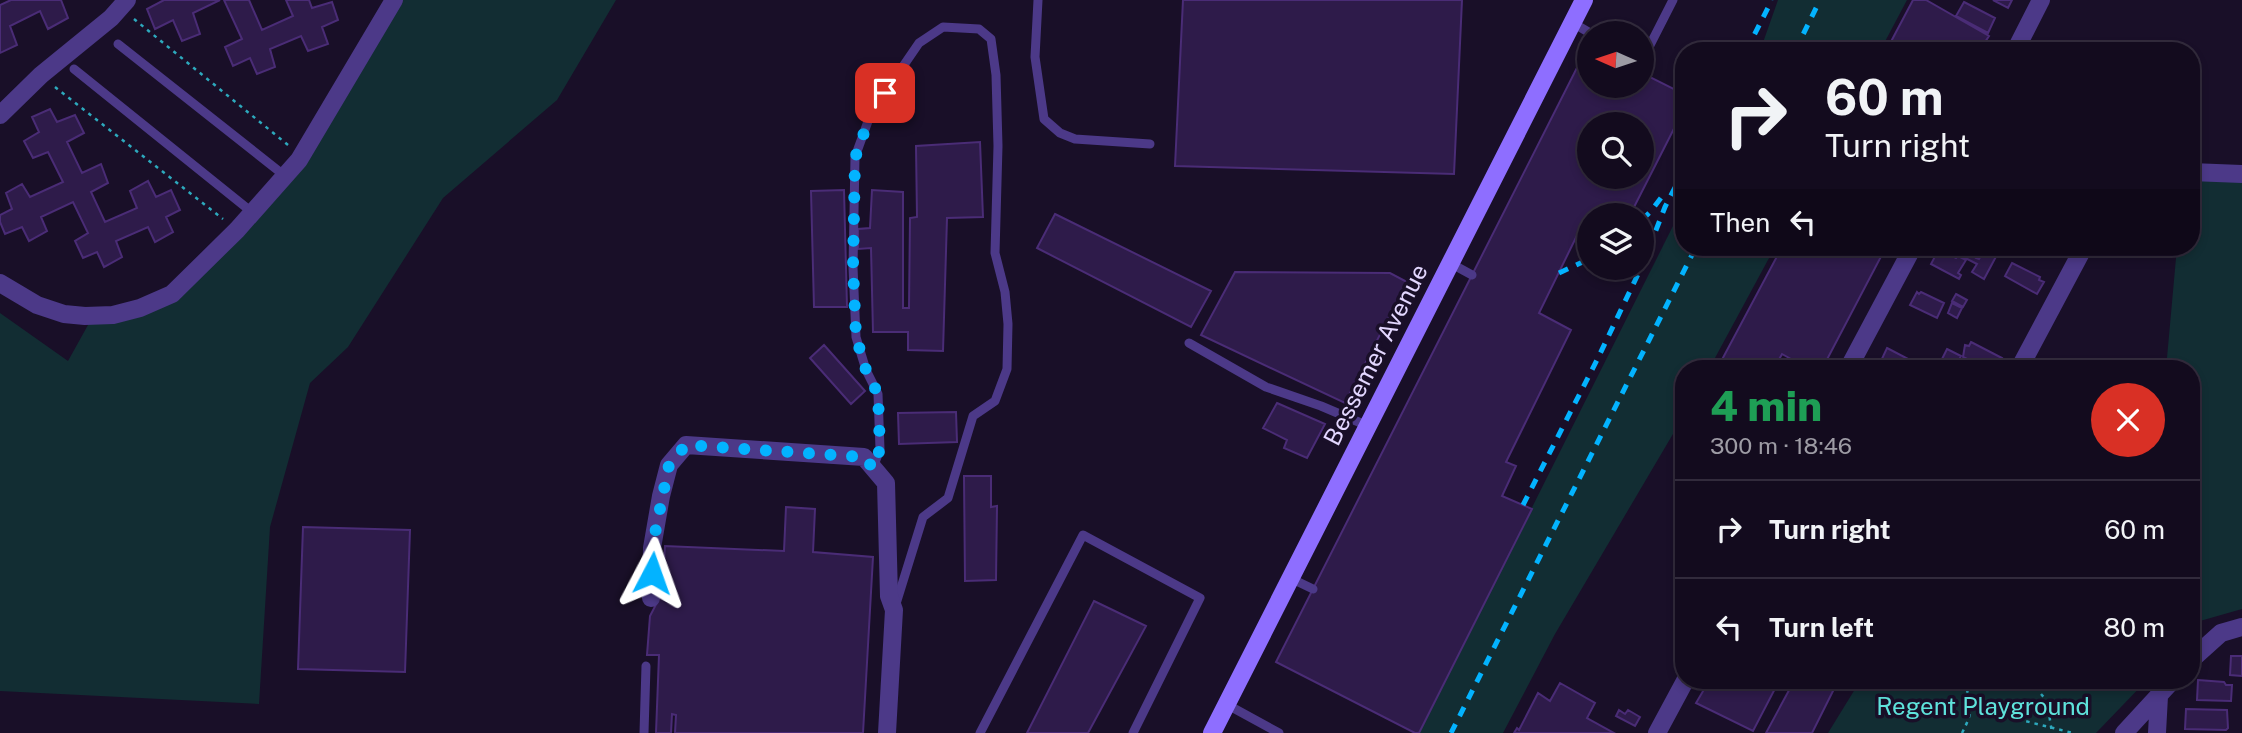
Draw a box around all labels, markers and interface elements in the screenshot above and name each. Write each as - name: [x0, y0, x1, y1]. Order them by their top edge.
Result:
- north arrow: [1577, 21, 1654, 98]
- map controls: [1577, 21, 1654, 280]
- pin: [855, 63, 915, 123]
- text: 60 m: [1825, 68, 1944, 126]
- icon: right: [1710, 70, 1801, 161]
- icon: arrive: [866, 74, 904, 112]
- button: search: [1577, 112, 1654, 189]
- text: Turn right: [1825, 127, 1970, 164]
- button: layers: [1577, 203, 1654, 280]
- icon: left: [1784, 203, 1822, 241]
- text: Then: [1710, 207, 1770, 238]
- street label: Bessemer Avenue: [1317, 259, 1433, 450]
- text: 4 min: [1710, 381, 1822, 430]
- button: close: [2091, 383, 2165, 457]
- text: 300 m · 18:46: [1710, 432, 1852, 459]
- icon: right: [1710, 510, 1748, 548]
- text: Turn right: [1769, 514, 1891, 545]
- text: 60 m: [2104, 514, 2165, 545]
- position arrow: [615, 536, 689, 610]
- icon: left: [1710, 608, 1748, 646]
- text: Turn left: [1769, 612, 1874, 643]
- text: 80 m: [2104, 612, 2165, 643]
- park label: Regent Playground: [1876, 692, 2090, 720]

